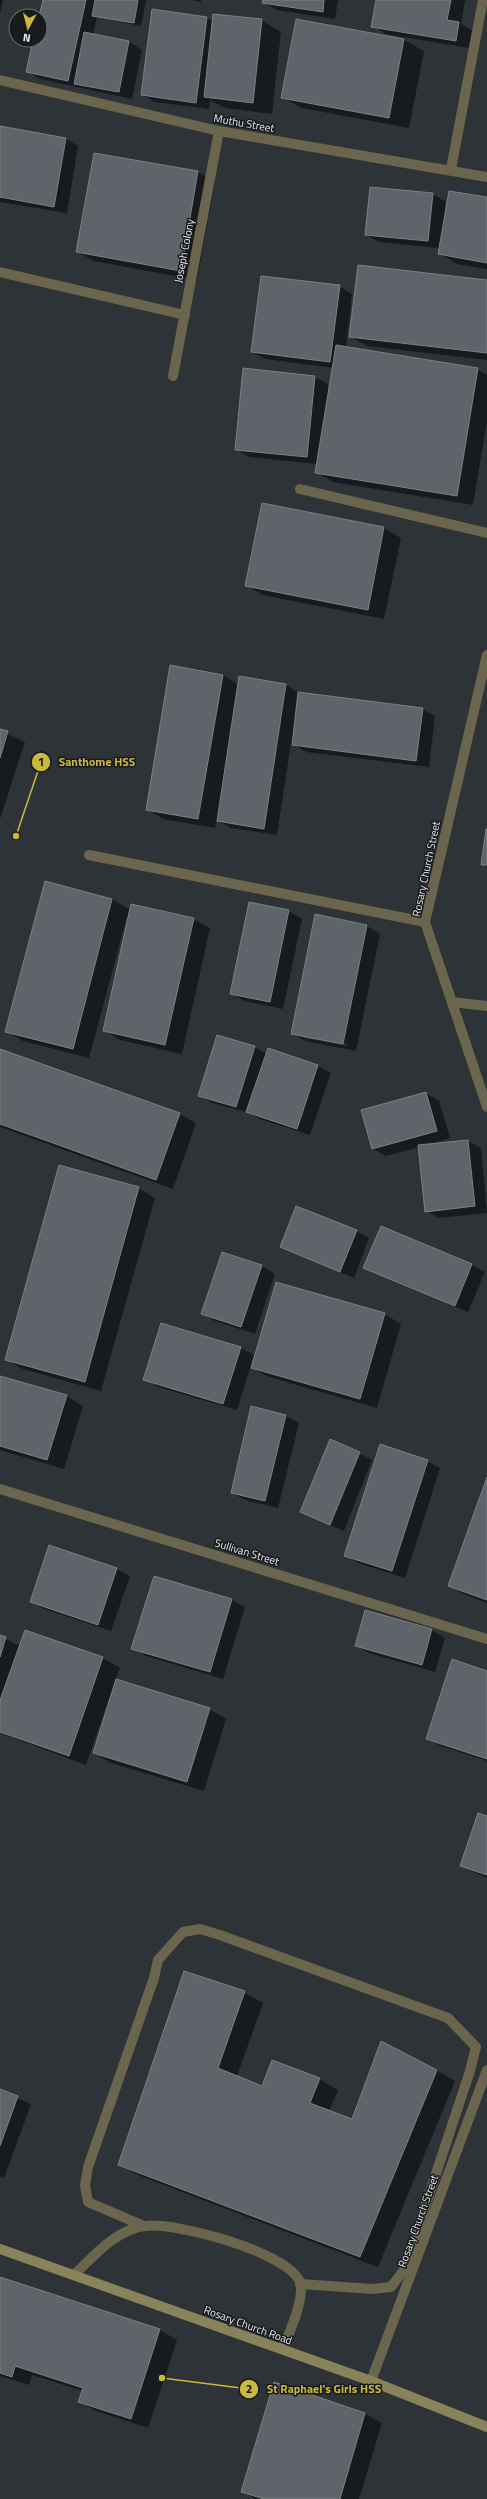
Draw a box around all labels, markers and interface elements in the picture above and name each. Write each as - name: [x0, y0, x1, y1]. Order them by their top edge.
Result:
- north arrow: [8, 8, 48, 48]
- text: N: [22, 30, 32, 46]
- street label: Muthu Street: [212, 110, 276, 136]
- street label: Joseph Colony: [170, 217, 198, 284]
- callout: Santhome HSS: [31, 750, 144, 774]
- text: 1: [38, 752, 44, 771]
- text: Santhome HSS: [59, 752, 136, 771]
- street label: Rosary Church Street: [408, 819, 444, 918]
- street label: Sullivan Street: [213, 1535, 281, 1569]
- street label: Rosary Church Street: [394, 2172, 442, 2270]
- street label: Rosary Church Road: [202, 2302, 295, 2348]
- callout: St Raphael's Girls HSS: [239, 2377, 389, 2401]
- text: 2: [246, 2379, 252, 2398]
- text: St Raphael's Girls HSS: [267, 2379, 382, 2398]

